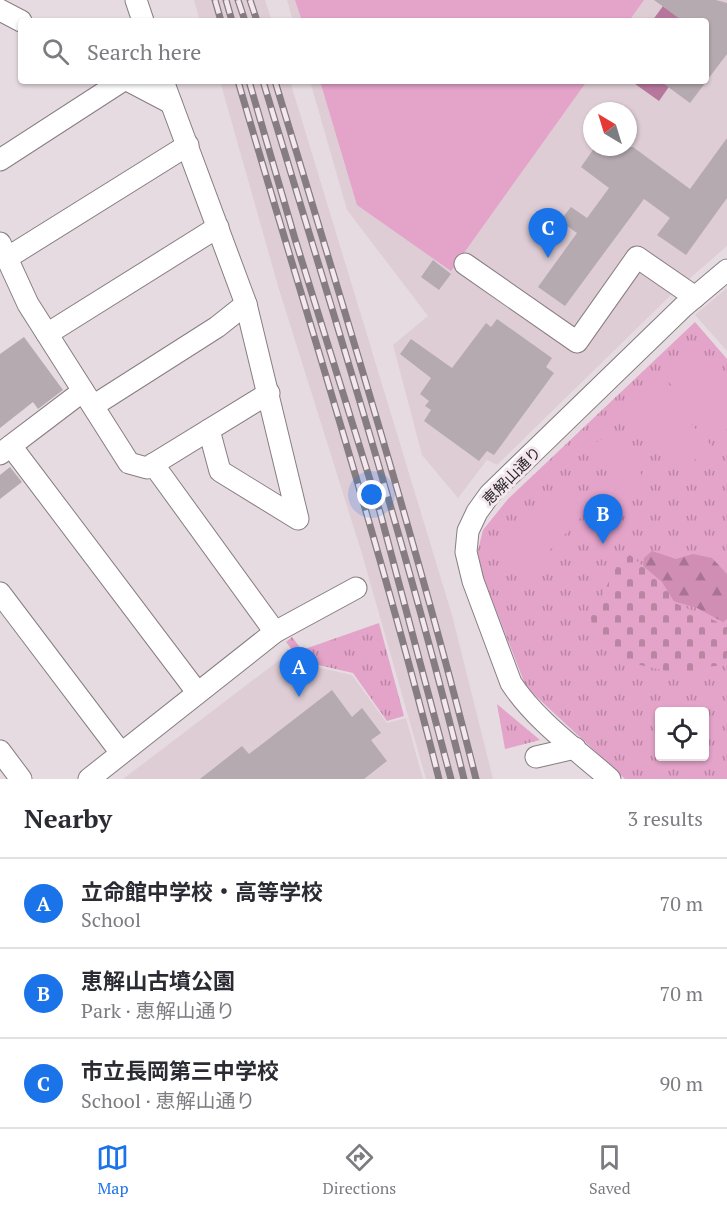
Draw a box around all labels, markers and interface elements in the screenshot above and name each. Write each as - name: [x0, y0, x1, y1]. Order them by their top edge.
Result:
- search box: [18, 18, 709, 84]
- icon: search: [39, 35, 72, 68]
- text: Search here: [87, 37, 201, 66]
- north arrow: [583, 102, 637, 156]
- pin: C: [528, 208, 568, 258]
- street label: 恵解山通り: [478, 442, 545, 509]
- your location: [357, 480, 386, 509]
- pin: B: [584, 494, 622, 544]
- pin: A: [280, 648, 318, 697]
- map controls: [655, 707, 709, 761]
- button: locate: [655, 707, 709, 761]
- text: Nearby: [24, 801, 112, 835]
- text: 3 results: [628, 805, 703, 832]
- text: 立命館中学校・高等学校: [81, 877, 323, 906]
- text: A: [36, 890, 51, 917]
- text: 70 m: [660, 890, 703, 917]
- text: School: [81, 906, 141, 933]
- text: 恵解山古墳公園: [81, 966, 235, 995]
- text: B: [37, 980, 50, 1007]
- text: 70 m: [660, 980, 703, 1007]
- text: Park · 恵解山通り: [81, 997, 236, 1024]
- text: 市立長岡第三中学校: [81, 1056, 279, 1085]
- text: C: [37, 1070, 50, 1097]
- text: 90 m: [660, 1070, 703, 1097]
- text: School · 恵解山通り: [81, 1087, 255, 1114]
- tab: Map: [96, 1141, 129, 1199]
- tab: Directions: [322, 1141, 396, 1199]
- tab: Saved: [589, 1141, 631, 1199]

